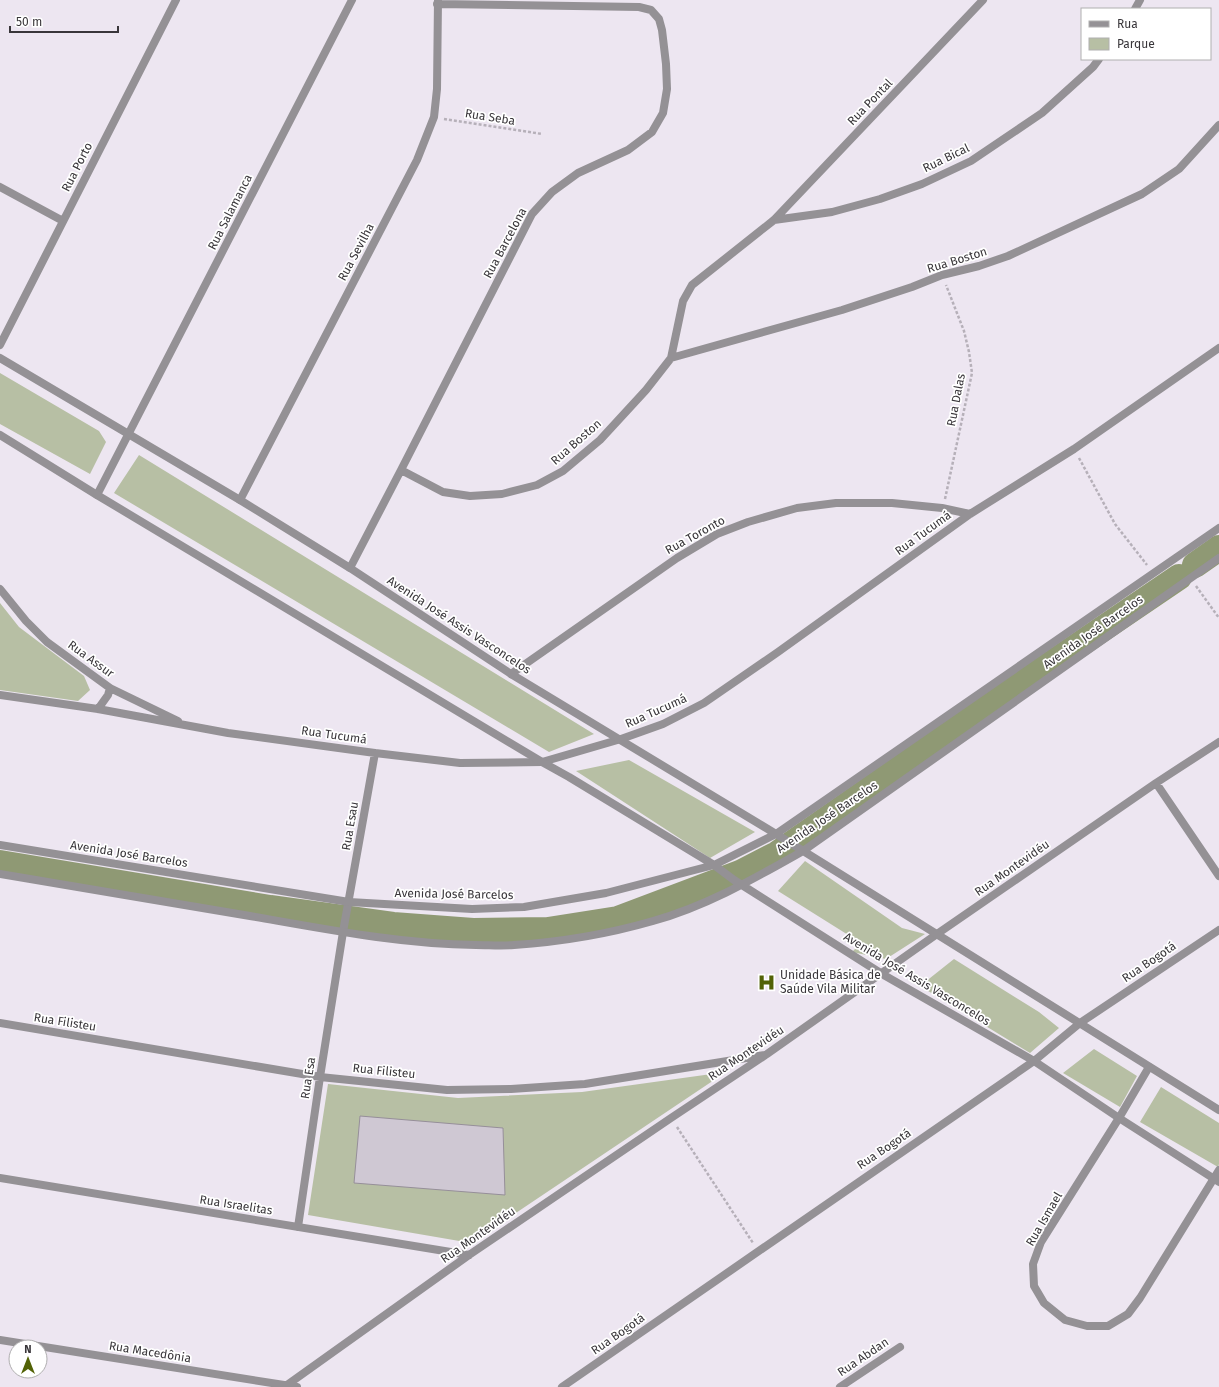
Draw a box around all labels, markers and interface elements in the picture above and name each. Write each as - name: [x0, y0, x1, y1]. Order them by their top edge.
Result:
- scale bar: [10, 8, 118, 34]
- legend: [1081, 8, 1211, 60]
- text: 50 m: [16, 15, 42, 29]
- text: Rua: [1117, 17, 1138, 31]
- text: Parque: [1117, 37, 1155, 51]
- street label: Rua Pontal: [845, 76, 896, 128]
- street label: Rua Seba: [464, 106, 516, 128]
- street label: Rua Porto: [59, 140, 95, 194]
- street label: Rua Bical: [920, 141, 972, 175]
- street label: Rua Salamanca: [205, 172, 255, 252]
- street label: Rua Barcelona: [480, 205, 530, 281]
- street label: Rua Sevilha: [335, 221, 377, 283]
- street label: Rua Boston: [925, 244, 989, 276]
- street label: Rua Dalas: [944, 372, 968, 428]
- street label: Rua Boston: [548, 416, 604, 468]
- street label: Rua Tucumá: [892, 508, 954, 558]
- street label: Rua Toronto: [663, 513, 727, 557]
- street label: Avenida José Assis Vasconcelos: [385, 573, 534, 677]
- street label: Avenida José Barcelos: [1040, 592, 1146, 672]
- street label: Rua Assur: [65, 638, 117, 681]
- street label: Rua Tucumá: [623, 691, 689, 731]
- street label: Rua Tucumá: [300, 723, 368, 747]
- street label: Avenida José Barcelos: [774, 778, 880, 856]
- street label: Rua Esau: [339, 801, 361, 851]
- street label: Rua Montevidéu: [972, 837, 1052, 899]
- street label: Avenida José Barcelos: [69, 838, 189, 870]
- street label: Avenida José Barcelos: [395, 886, 514, 902]
- street label: Avenida José Assis Vasconcelos: [841, 930, 993, 1029]
- street label: Rua Bogotá: [1119, 939, 1179, 985]
- place label: Unidade Básica de Saúde Vila Militar: [780, 968, 881, 996]
- hospital icon: Unidade Básica de Saúde Vila Militar: [757, 972, 777, 992]
- street label: Rua Filisteu: [33, 1010, 97, 1034]
- street label: Rua Montevidéu: [706, 1023, 786, 1083]
- street label: Rua Esa: [298, 1056, 318, 1100]
- street label: Rua Filisteu: [352, 1061, 416, 1081]
- street label: Rua Bogotá: [854, 1126, 914, 1172]
- street label: Rua Ismael: [1023, 1189, 1065, 1248]
- street label: Rua Israelitas: [199, 1192, 274, 1218]
- street label: Rua Montevidéu: [438, 1204, 518, 1266]
- street label: Rua Bogotá: [589, 1310, 647, 1358]
- street label: Rua Abdan: [835, 1335, 891, 1379]
- north arrow: [8, 1339, 48, 1379]
- street label: Rua Macedônia: [108, 1339, 192, 1365]
- text: N: [24, 1343, 32, 1356]

